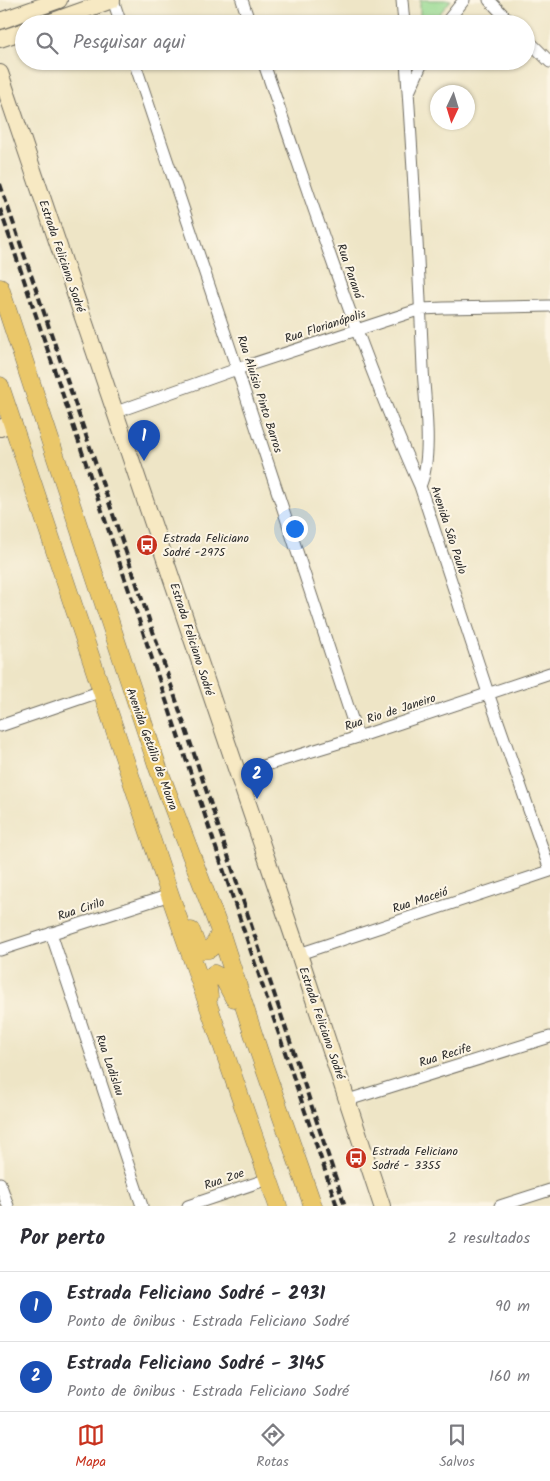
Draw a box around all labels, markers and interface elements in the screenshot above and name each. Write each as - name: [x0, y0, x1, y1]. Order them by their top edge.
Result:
- search box: [15, 15, 535, 70]
- text: Pesquisar aqui: [73, 28, 185, 58]
- icon: search: [33, 29, 61, 57]
- north arrow: [430, 85, 475, 130]
- street label: Estrada Feliciano Sodré: [33, 197, 90, 316]
- street label: Rua Paraná: [331, 241, 368, 302]
- street label: Rua Florianópolis: [282, 304, 368, 349]
- street label: Rua Aluísio Pinto Barros: [232, 333, 288, 455]
- pin: 1: [128, 420, 160, 461]
- street label: Avenida São Paulo: [425, 483, 472, 577]
- your location: [282, 516, 308, 542]
- place label: Estrada Feliciano Sodré -2975: [163, 529, 249, 562]
- bus stop icon: Estrada Feliciano Sodré -2975: [135, 533, 159, 557]
- street label: Estrada Feliciano Sodré: [164, 580, 219, 699]
- street label: Avenida Getúlio de Moura: [121, 685, 183, 813]
- street label: Rua Rio de Janeiro: [342, 689, 438, 736]
- pin: 2: [241, 758, 273, 799]
- street label: Rua Maceió: [390, 882, 451, 918]
- street label: Rua Cirilo: [55, 893, 107, 926]
- street label: Estrada Feliciano Sodré: [293, 964, 350, 1083]
- street label: Rua Ladislau: [90, 1032, 129, 1099]
- street label: Rua Recife: [417, 1038, 474, 1072]
- place label: Estrada Feliciano Sodré - 3355: [372, 1142, 458, 1175]
- bus stop icon: Estrada Feliciano Sodré - 3355: [344, 1146, 368, 1170]
- street label: Rua Zoe: [201, 1164, 247, 1195]
- text: Por perto: [20, 1222, 105, 1255]
- text: 2 resultados: [448, 1226, 530, 1251]
- text: Estrada Feliciano Sodré - 2931: [67, 1279, 325, 1309]
- text: 1: [34, 1294, 38, 1319]
- text: 90 m: [495, 1294, 530, 1319]
- text: Ponto de ônibus · Estrada Feliciano Sodré: [67, 1309, 349, 1334]
- text: Estrada Feliciano Sodré - 3145: [67, 1349, 324, 1379]
- text: 2: [31, 1364, 41, 1389]
- text: 160 m: [489, 1364, 530, 1389]
- text: Ponto de ônibus · Estrada Feliciano Sodré: [67, 1379, 349, 1404]
- tab: Mapa: [75, 1421, 106, 1473]
- tab: Rotas: [256, 1421, 289, 1473]
- tab: Salvos: [439, 1421, 475, 1473]

